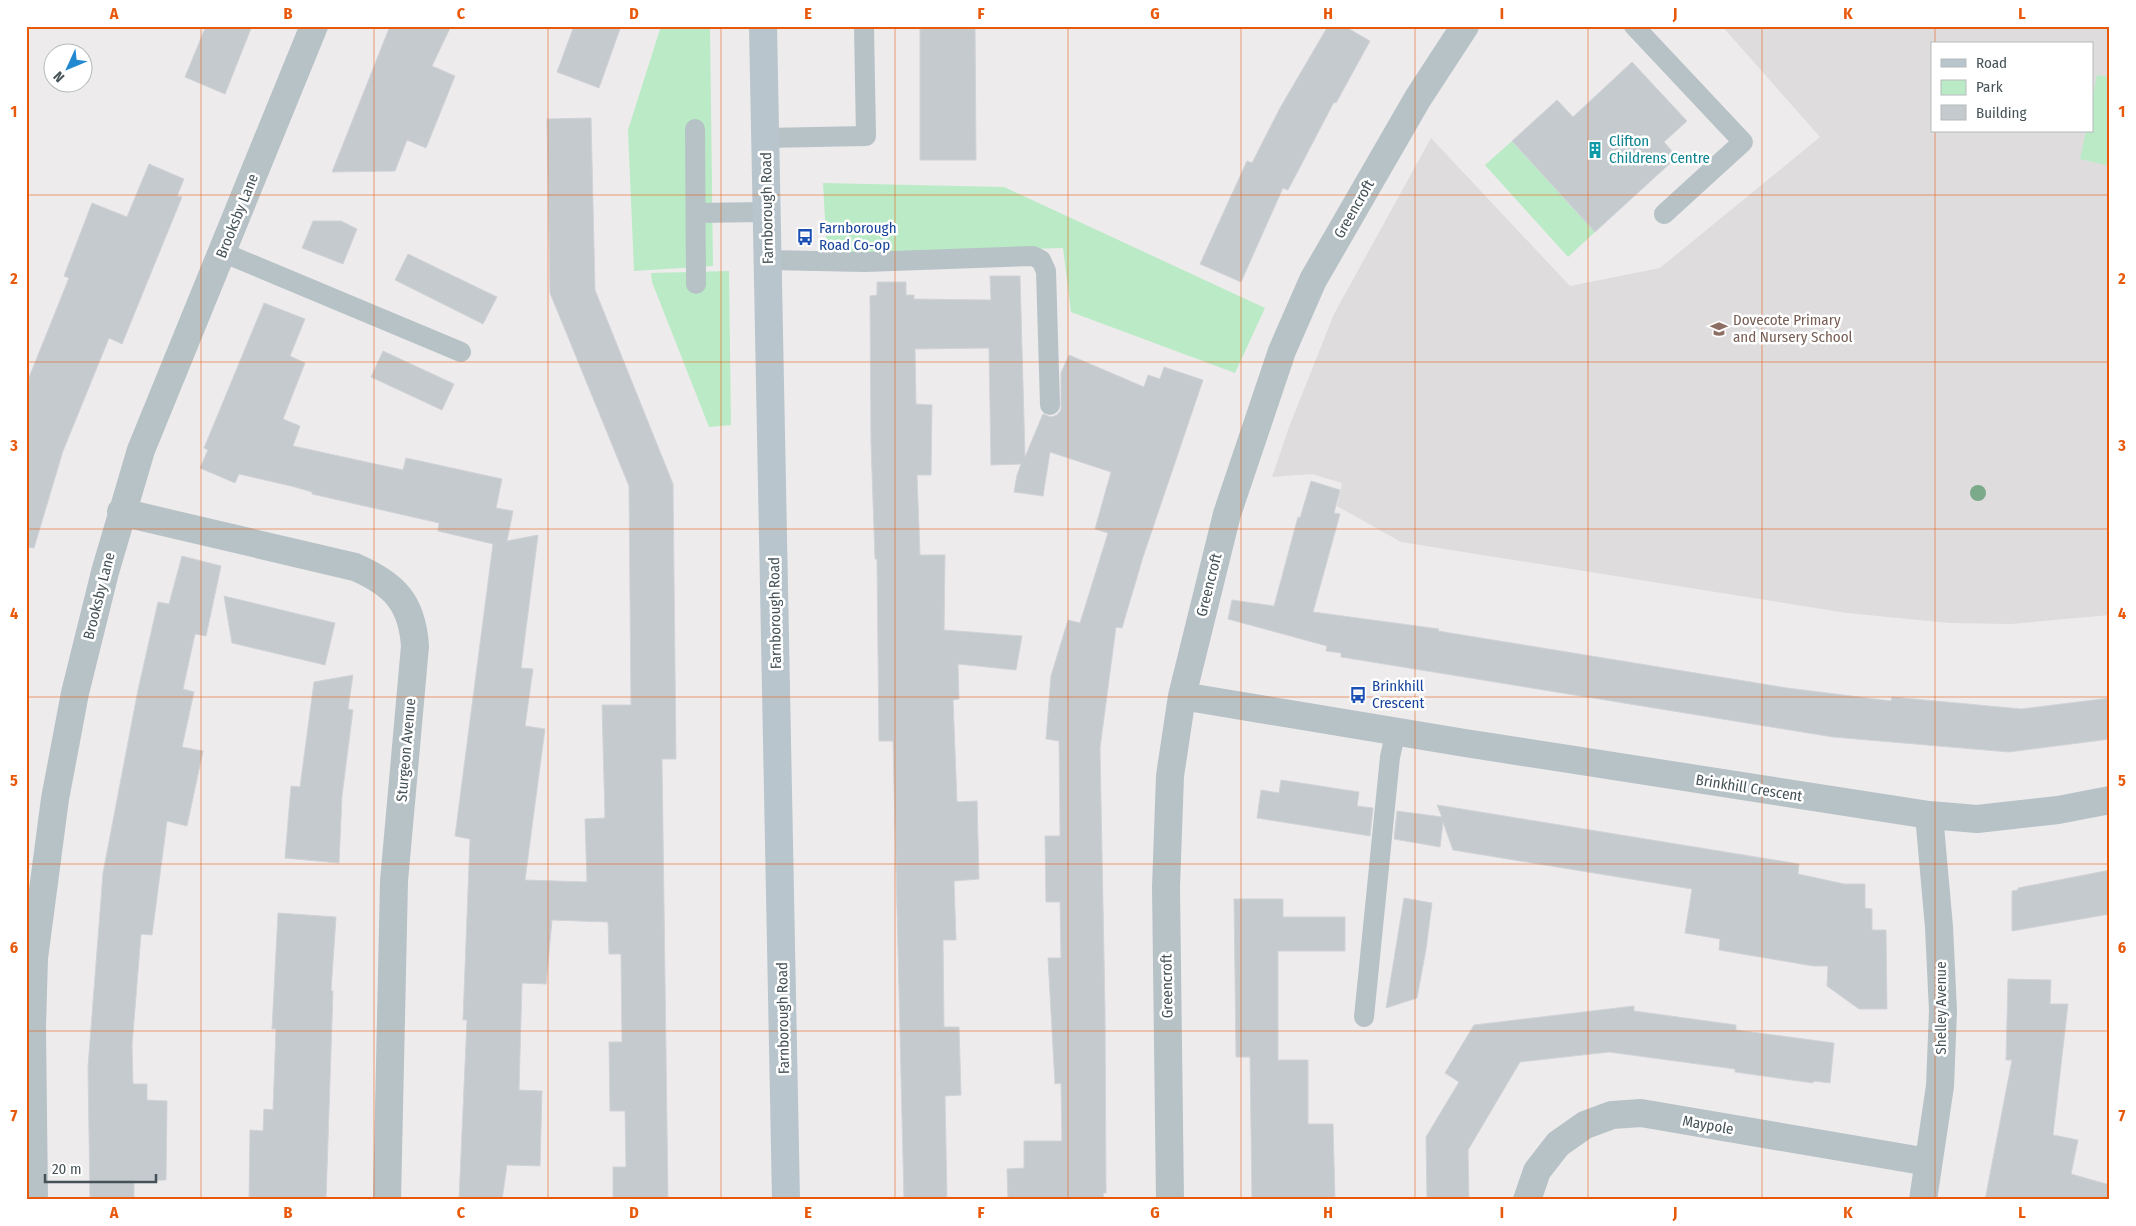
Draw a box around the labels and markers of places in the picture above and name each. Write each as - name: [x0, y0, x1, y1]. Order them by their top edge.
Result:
- place label: Clifton Childrens Centre: [1609, 132, 1710, 167]
- building icon: Clifton Childrens Centre: [1585, 140, 1605, 160]
- place label: Farnborough Road Co-op: [819, 219, 897, 254]
- bus stop icon: Farnborough Road Co-op: [795, 227, 815, 247]
- place label: Dovecote Primary and Nursery School: [1733, 311, 1853, 346]
- school or university icon: Dovecote Primary and Nursery School: [1709, 319, 1729, 339]
- place label: Brinkhill Crescent: [1372, 677, 1424, 712]
- bus stop icon: Brinkhill Crescent: [1348, 685, 1368, 705]

